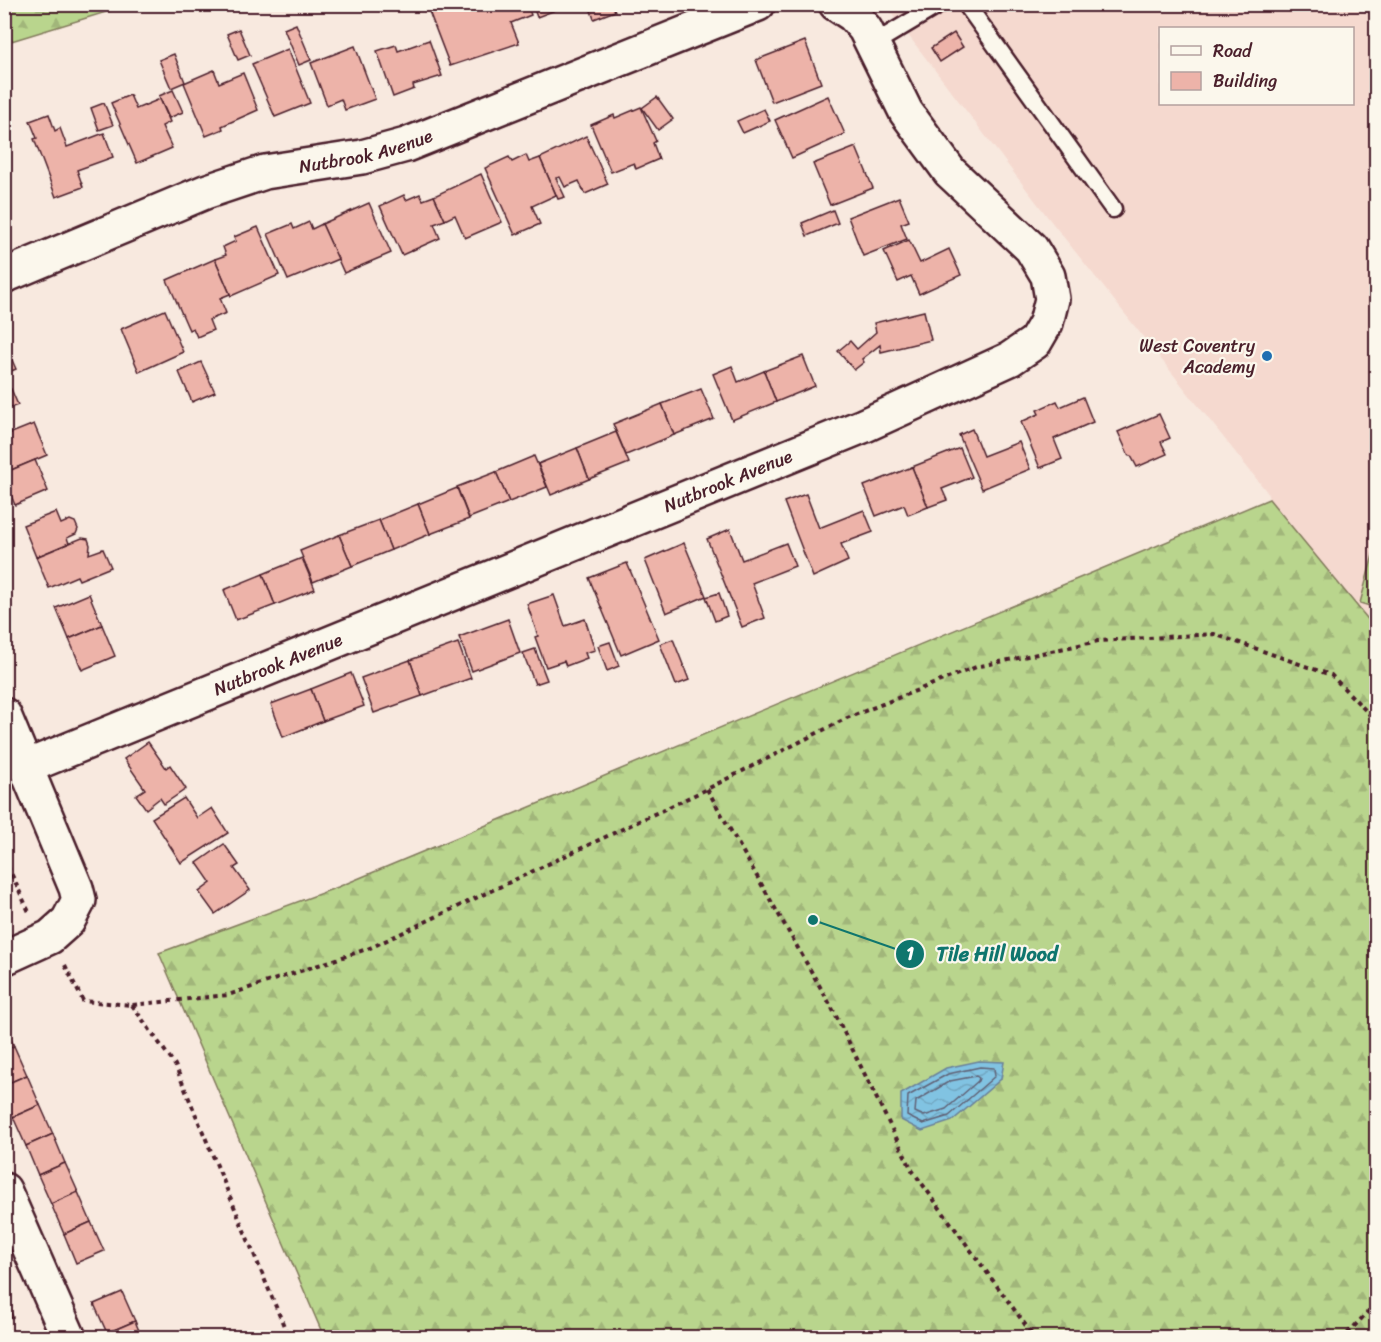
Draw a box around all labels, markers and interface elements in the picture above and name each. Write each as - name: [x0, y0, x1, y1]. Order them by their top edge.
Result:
- legend: [1159, 27, 1354, 105]
- text: Road: [1213, 35, 1253, 67]
- text: Building: [1213, 65, 1277, 97]
- street label: Nutbrook Avenue: [297, 120, 438, 183]
- place label: West Coventry Academy: [1139, 330, 1256, 383]
- marker: West Coventry Academy: [1260, 349, 1274, 363]
- street label: Nutbrook Avenue: [659, 440, 798, 522]
- street label: Nutbrook Avenue: [208, 624, 348, 705]
- callout: Tile Hill Wood: [895, 935, 1069, 973]
- text: Tile Hill Wood: [937, 937, 1060, 972]
- text: 1: [906, 938, 914, 970]

